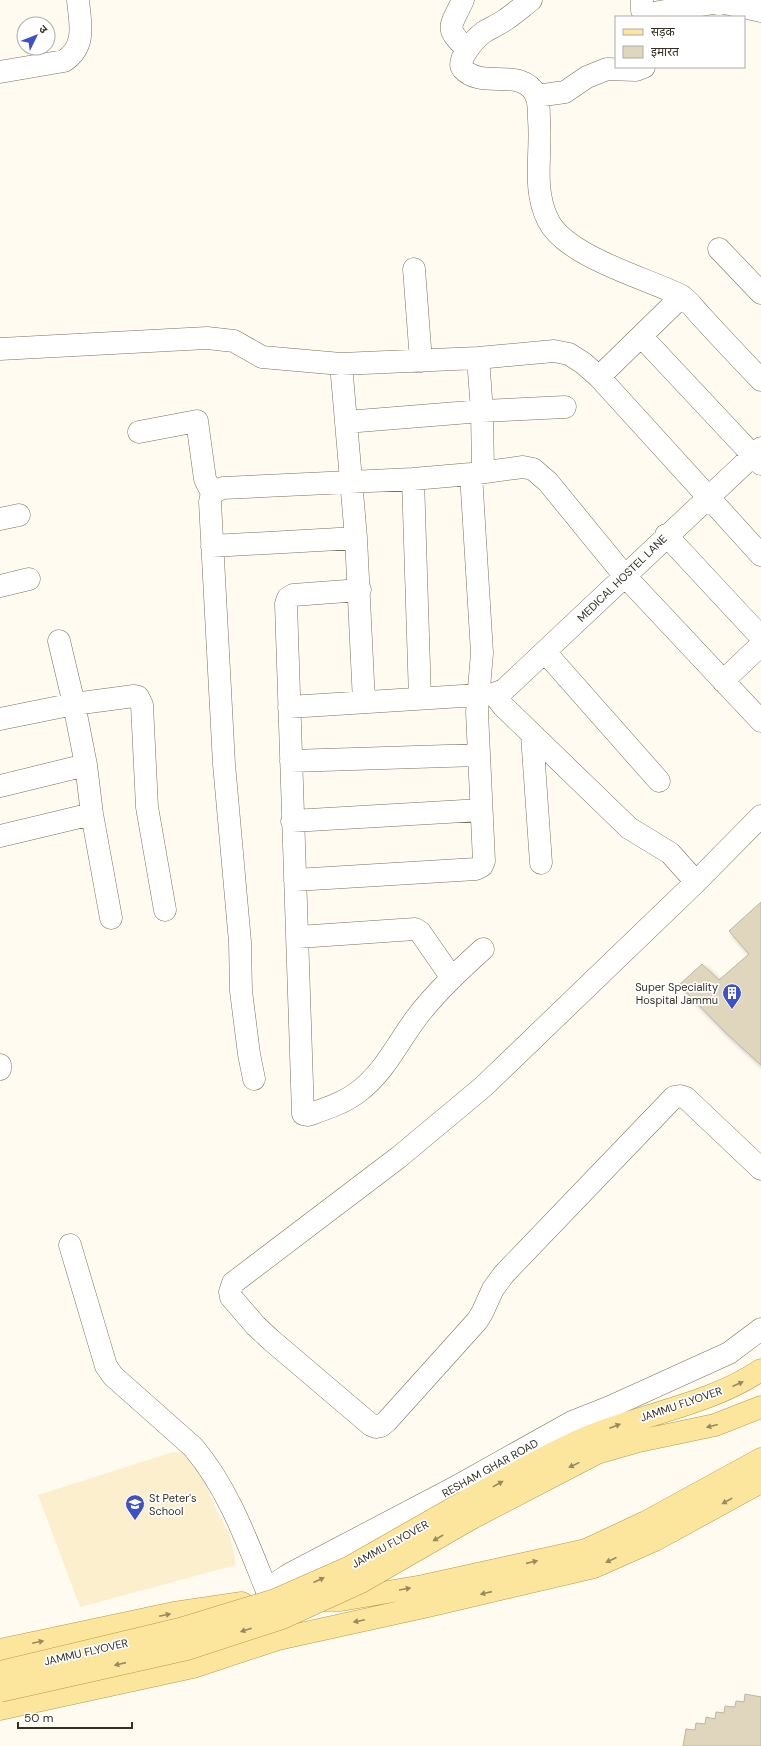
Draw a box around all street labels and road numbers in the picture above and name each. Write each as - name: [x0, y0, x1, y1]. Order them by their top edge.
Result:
- street label: MEDICAL HOSTEL LANE: [574, 531, 670, 625]
- street label: JAMMU FLYOVER: [638, 1383, 724, 1425]
- street label: RESHAM GHAR ROAD: [439, 1435, 541, 1500]
- street label: JAMMU FLYOVER: [349, 1517, 431, 1571]
- street label: JAMMU FLYOVER: [43, 1636, 129, 1668]

